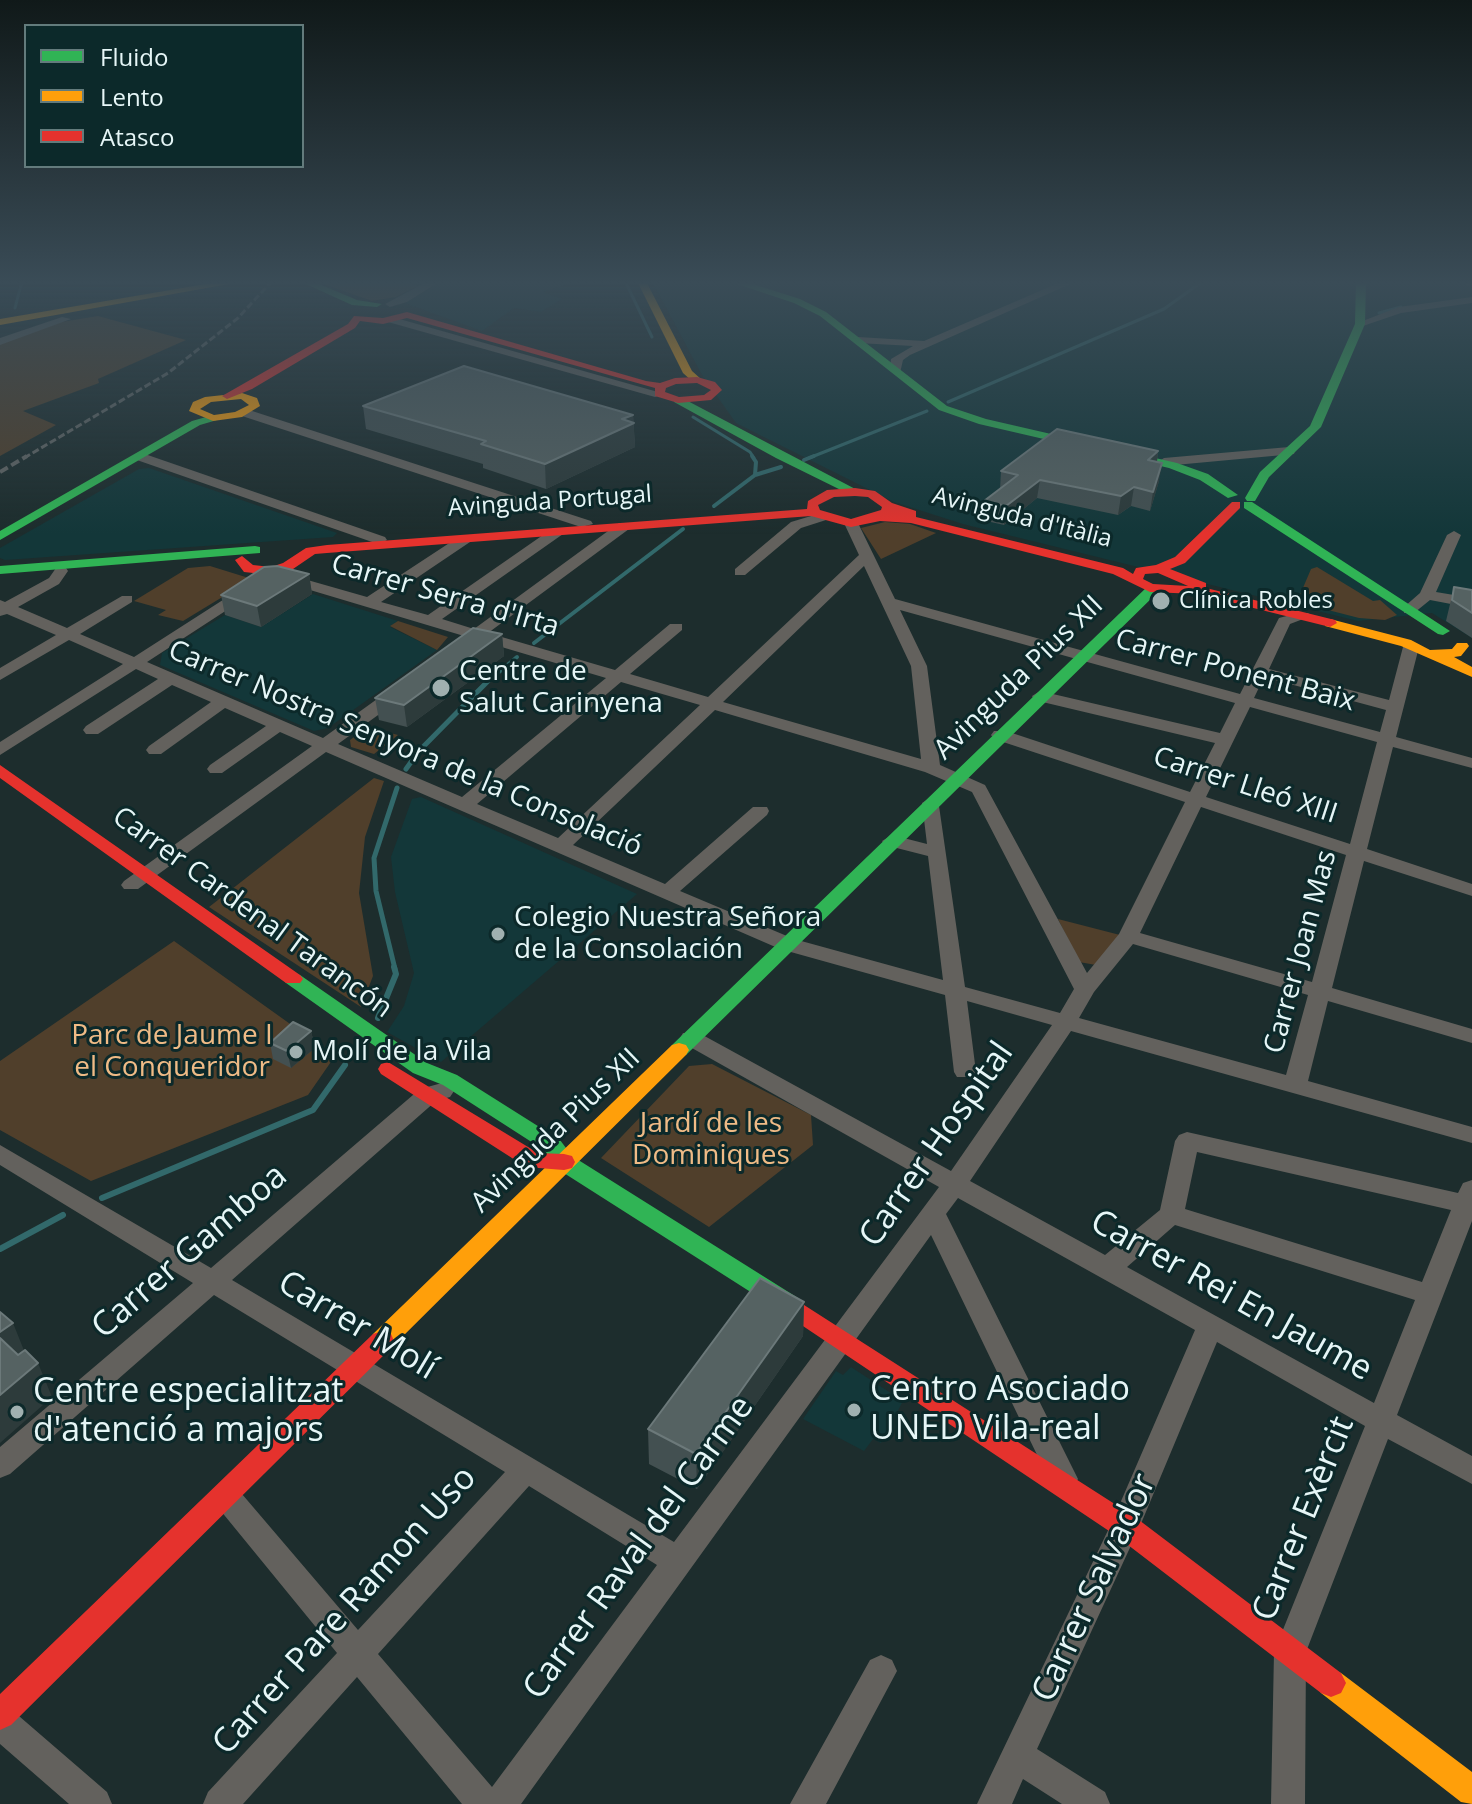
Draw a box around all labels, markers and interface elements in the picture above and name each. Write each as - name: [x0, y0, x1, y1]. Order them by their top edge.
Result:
- legend: [24, 24, 304, 168]
- text: Fluido: [100, 40, 168, 73]
- text: Lento: [100, 80, 164, 113]
- text: Atasco: [100, 120, 174, 153]
- street label: Avinguda Portugal: [447, 481, 653, 523]
- street label: Avinguda d'Itàlia: [929, 482, 1115, 554]
- street label: Carrer Serra d'Irta: [327, 547, 563, 645]
- place label: Clínica Robles: [1179, 587, 1333, 615]
- street label: Avinguda Pius XII: [928, 589, 1110, 767]
- marker: Clínica Robles: [1150, 590, 1172, 612]
- street label: Carrer Ponent Baix: [1111, 623, 1359, 719]
- street label: Carrer Nostra Senyora de la Consolació: [163, 634, 647, 864]
- place label: Centre de Salut Carinyena: [459, 655, 663, 721]
- marker: Centre de Salut Carinyena: [430, 677, 452, 699]
- street label: Carrer Lleó XIII: [1149, 740, 1341, 832]
- street label: Carrer Cardenal Tarancón: [106, 800, 398, 1026]
- street label: Carrer Joan Mas: [1258, 847, 1344, 1057]
- place label: Colegio Nuestra Señora de la Consolación: [514, 901, 821, 967]
- marker: Colegio Nuestra Señora de la Consolación: [489, 925, 507, 943]
- park label: Parc de Jaume I el Conqueridor: [71, 1019, 273, 1085]
- place label: Molí de la Vila: [312, 1035, 492, 1069]
- street label: Carrer Hospital: [851, 1035, 1023, 1255]
- street label: Avinguda Pius XII: [465, 1042, 647, 1220]
- marker: Molí de la Vila: [287, 1043, 305, 1061]
- park label: Jardí de les Dominiques: [632, 1107, 790, 1173]
- street label: Carrer Gamboa: [84, 1156, 296, 1348]
- street label: Carrer Rei En Jaume: [1083, 1202, 1379, 1390]
- street label: Carrer Molí: [270, 1263, 444, 1389]
- place label: Centro Asociado UNED Vila-real: [870, 1370, 1130, 1450]
- place label: Centre especialitzat d'atenció a majors: [33, 1372, 343, 1452]
- street label: Carrer Raval del Carme: [515, 1388, 763, 1708]
- marker: Centro Asociado UNED Vila-real: [845, 1401, 863, 1419]
- marker: Centre especialitzat d'atenció a majors: [8, 1403, 26, 1421]
- street label: Carrer Exèrcit: [1245, 1411, 1363, 1627]
- street label: Carrer Pare Ramon Uso: [205, 1458, 485, 1764]
- street label: Carrer Salvador: [1024, 1467, 1166, 1709]

